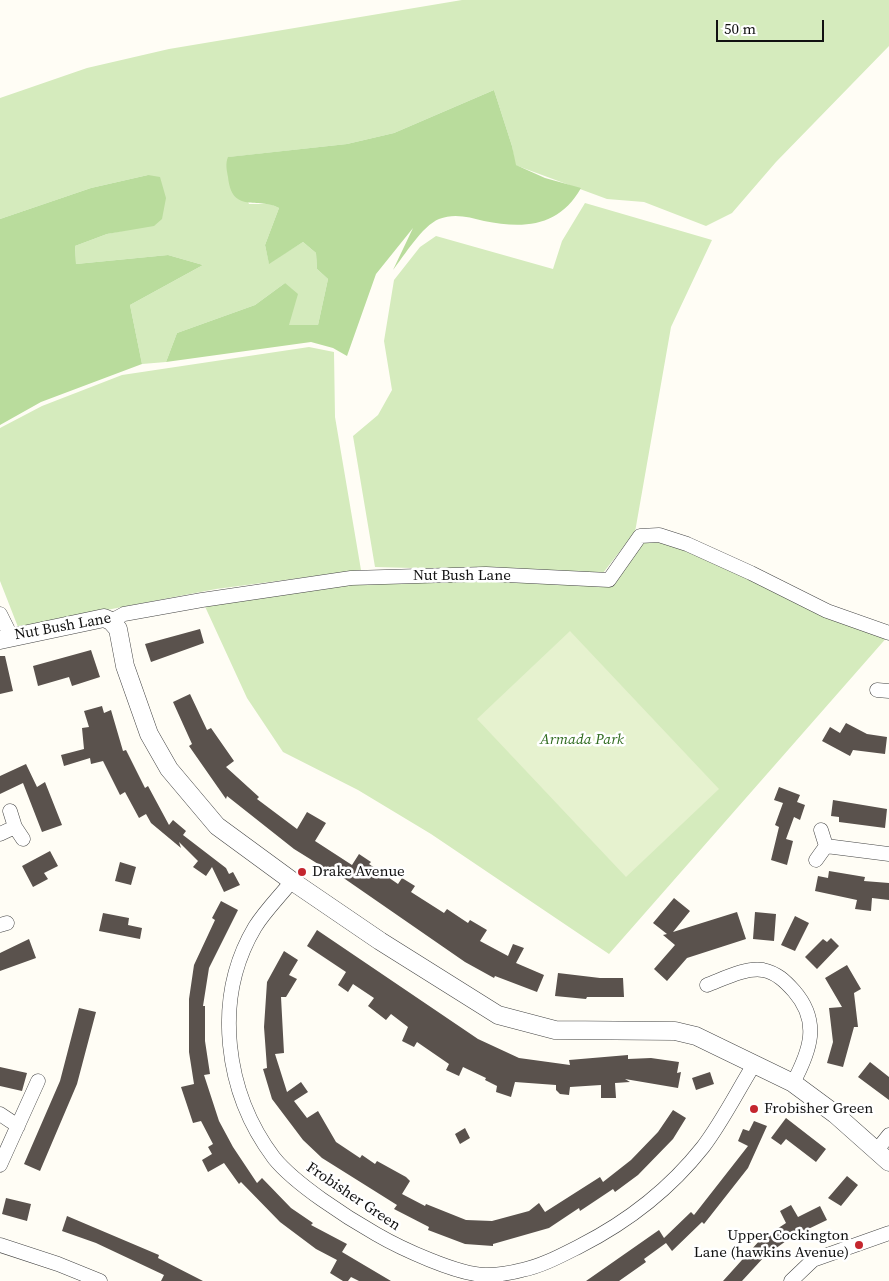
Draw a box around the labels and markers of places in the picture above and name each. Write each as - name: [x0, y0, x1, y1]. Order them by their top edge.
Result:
- place label: Drake Avenue: [312, 863, 405, 881]
- marker: Drake Avenue: [296, 866, 308, 878]
- place label: Frobisher Green: [764, 1100, 873, 1118]
- marker: Frobisher Green: [748, 1103, 760, 1115]
- place label: Upper Cockington Lane (hawkins Avenue): [694, 1227, 849, 1262]
- marker: Upper Cockington Lane (hawkins Avenue): [853, 1239, 865, 1251]

